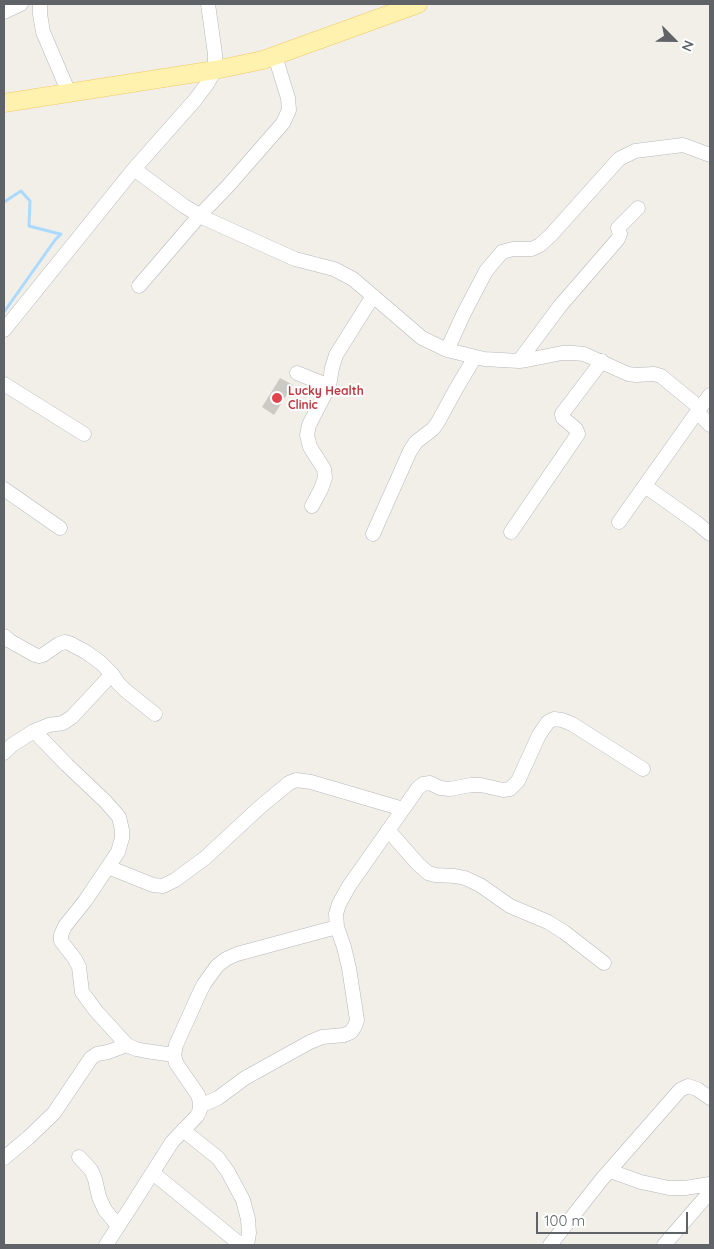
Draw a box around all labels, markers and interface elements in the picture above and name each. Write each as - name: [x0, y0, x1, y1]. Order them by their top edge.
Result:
- north arrow: [649, 15, 699, 65]
- text: N: [678, 38, 698, 54]
- place label: Lucky Health Clinic: [288, 384, 364, 412]
- marker: Lucky Health Clinic: [270, 391, 284, 405]
- scale bar: [539, 1202, 692, 1234]
- text: 100 m: [544, 1211, 585, 1230]

